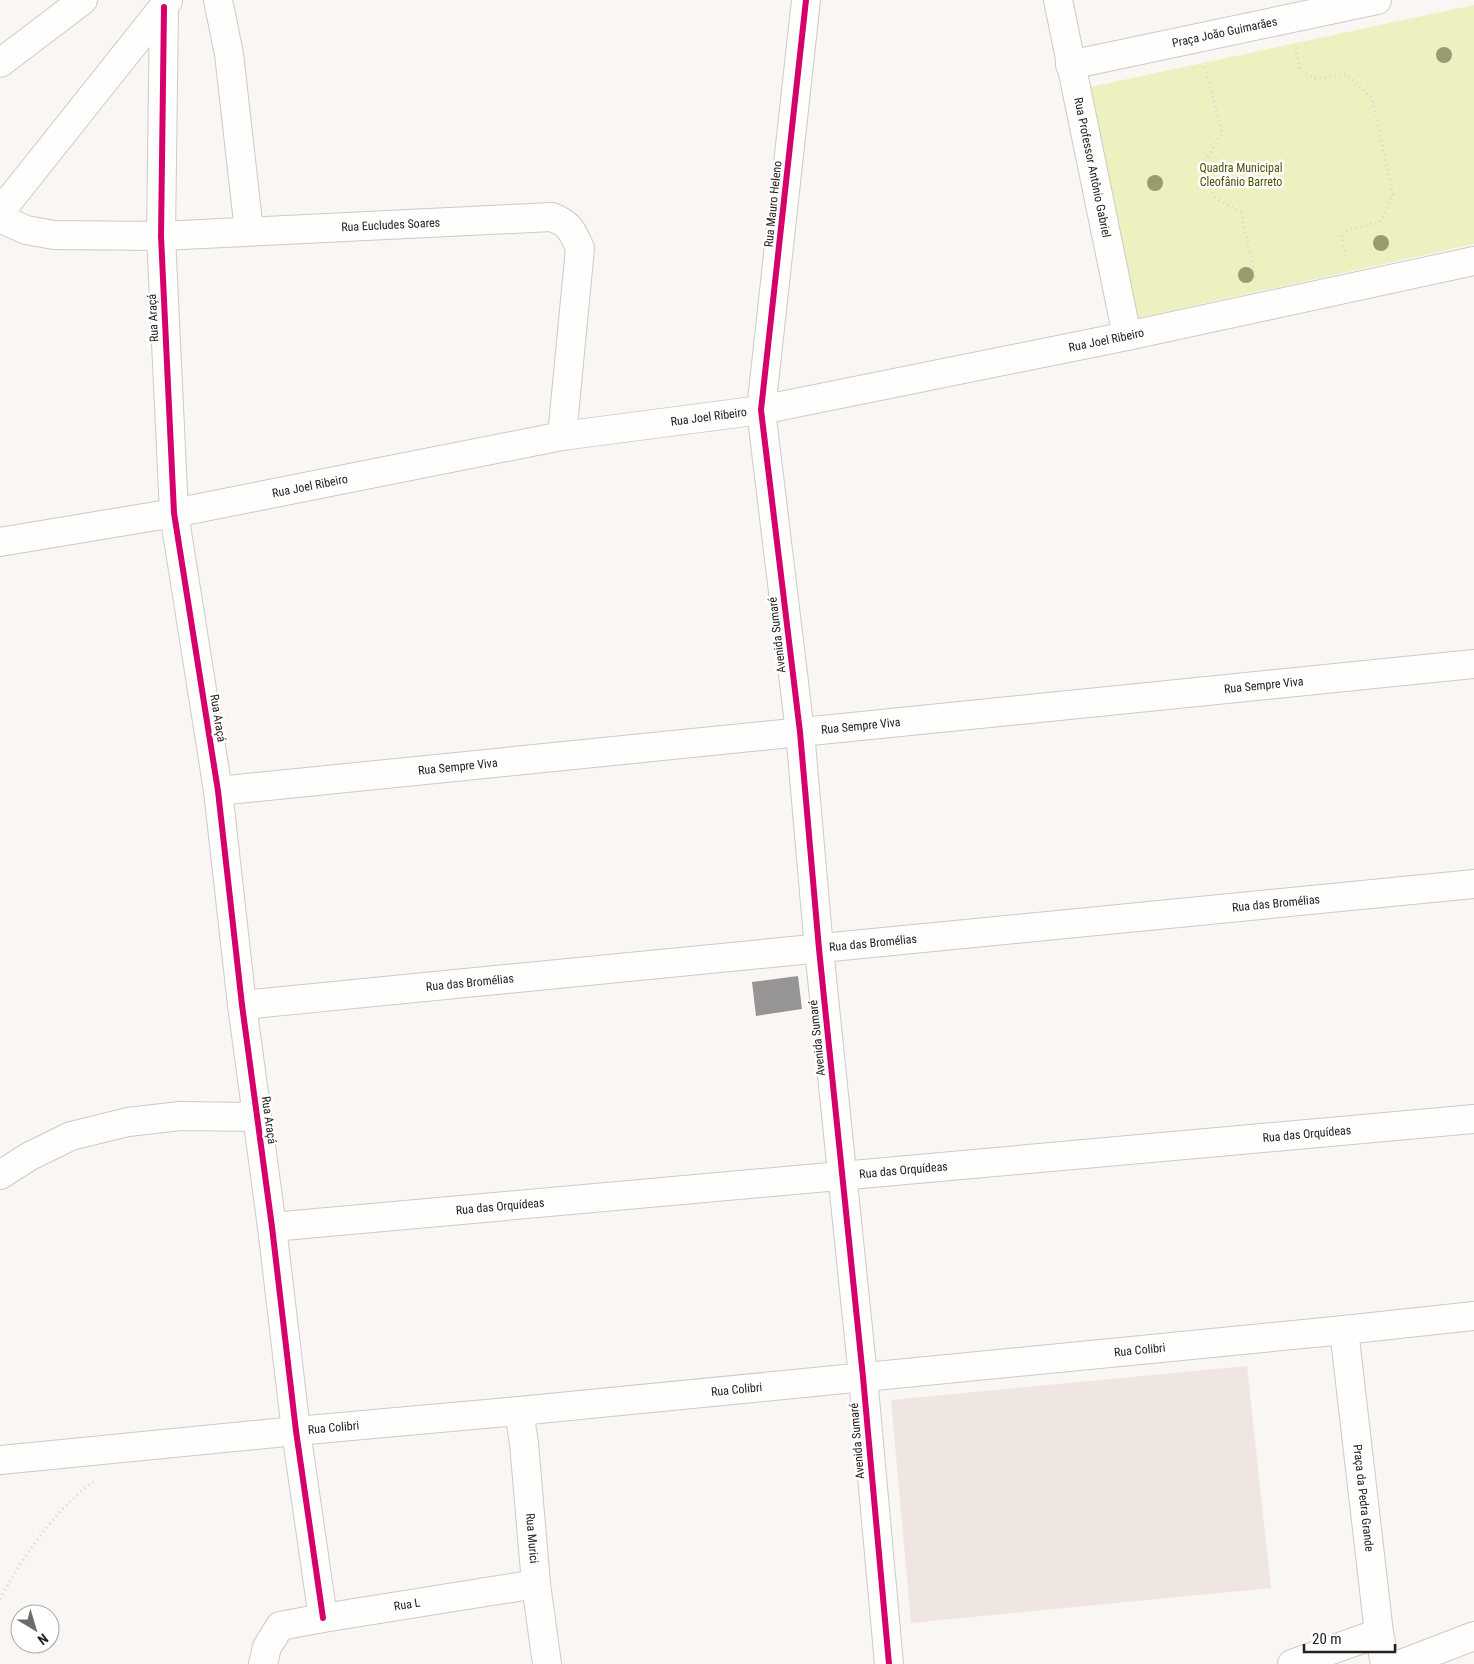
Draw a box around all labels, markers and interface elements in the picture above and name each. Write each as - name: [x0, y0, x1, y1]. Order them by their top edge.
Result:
- street label: Praça João Guimarães: [1171, 14, 1278, 50]
- street label: Rua Professor Antônio Gabriel: [1071, 96, 1114, 239]
- street label: Rua Mauro Heleno: [761, 160, 785, 248]
- park label: Quadra Municipal Cleofânio Barreto: [1200, 161, 1282, 189]
- street label: Rua Eucludes Soares: [341, 215, 440, 234]
- street label: Rua Araçá: [145, 293, 161, 342]
- street label: Rua Joel Ribeiro: [1067, 326, 1145, 355]
- street label: Rua Joel Ribeiro: [670, 405, 748, 429]
- street label: Rua Joel Ribeiro: [271, 472, 349, 500]
- street label: Avenida Sumaré: [765, 596, 789, 674]
- street label: Rua Sempre Viva: [1223, 674, 1304, 696]
- street label: Rua Araçá: [207, 693, 229, 743]
- street label: Rua Sempre Viva: [820, 715, 901, 737]
- street label: Rua Sempre Viva: [417, 756, 498, 778]
- street label: Rua das Bromélias: [1231, 892, 1321, 915]
- street label: Rua das Bromélias: [828, 932, 918, 954]
- street label: Rua das Bromélias: [425, 971, 514, 994]
- street label: Avenida Sumaré: [806, 999, 828, 1077]
- street label: Rua Araçá: [259, 1095, 279, 1145]
- street label: Rua das Orquídeas: [1262, 1123, 1352, 1145]
- street label: Rua das Orquídeas: [859, 1159, 948, 1181]
- street label: Rua das Orquídeas: [455, 1196, 545, 1217]
- street label: Rua Colibri: [1113, 1341, 1166, 1360]
- street label: Rua Colibri: [710, 1380, 763, 1399]
- street label: Avenida Sumaré: [847, 1402, 867, 1480]
- street label: Rua Colibri: [307, 1418, 360, 1437]
- street label: Praça da Pedra Grande: [1350, 1443, 1377, 1553]
- street label: Rua Murici: [523, 1513, 541, 1564]
- street label: Rua L: [393, 1596, 421, 1614]
- north arrow: [10, 1604, 60, 1654]
- scale bar: [1304, 1622, 1395, 1654]
- text: N: [35, 1630, 51, 1648]
- text: 20 m: [1312, 1630, 1342, 1648]

